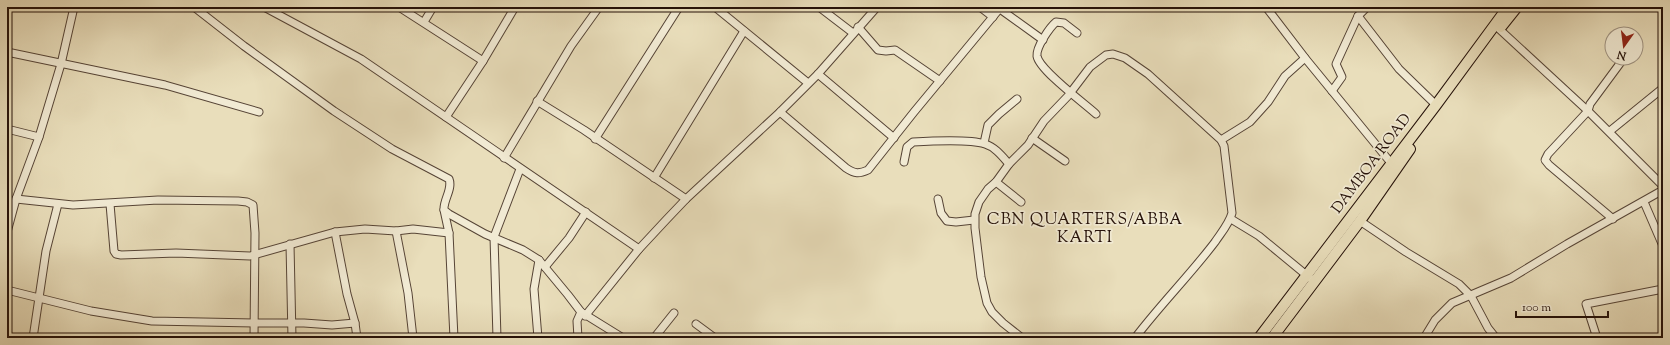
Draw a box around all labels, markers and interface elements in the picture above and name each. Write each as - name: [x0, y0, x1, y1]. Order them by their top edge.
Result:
- north arrow: [1604, 26, 1644, 66]
- text: N: [1615, 46, 1629, 64]
- street label: DAMBOA ROAD: [1327, 109, 1417, 218]
- district label: CBN QUARTERS/ABBA KARTI: [987, 209, 1183, 250]
- scale bar: [1516, 293, 1608, 319]
- text: 100 m: [1522, 299, 1551, 317]

